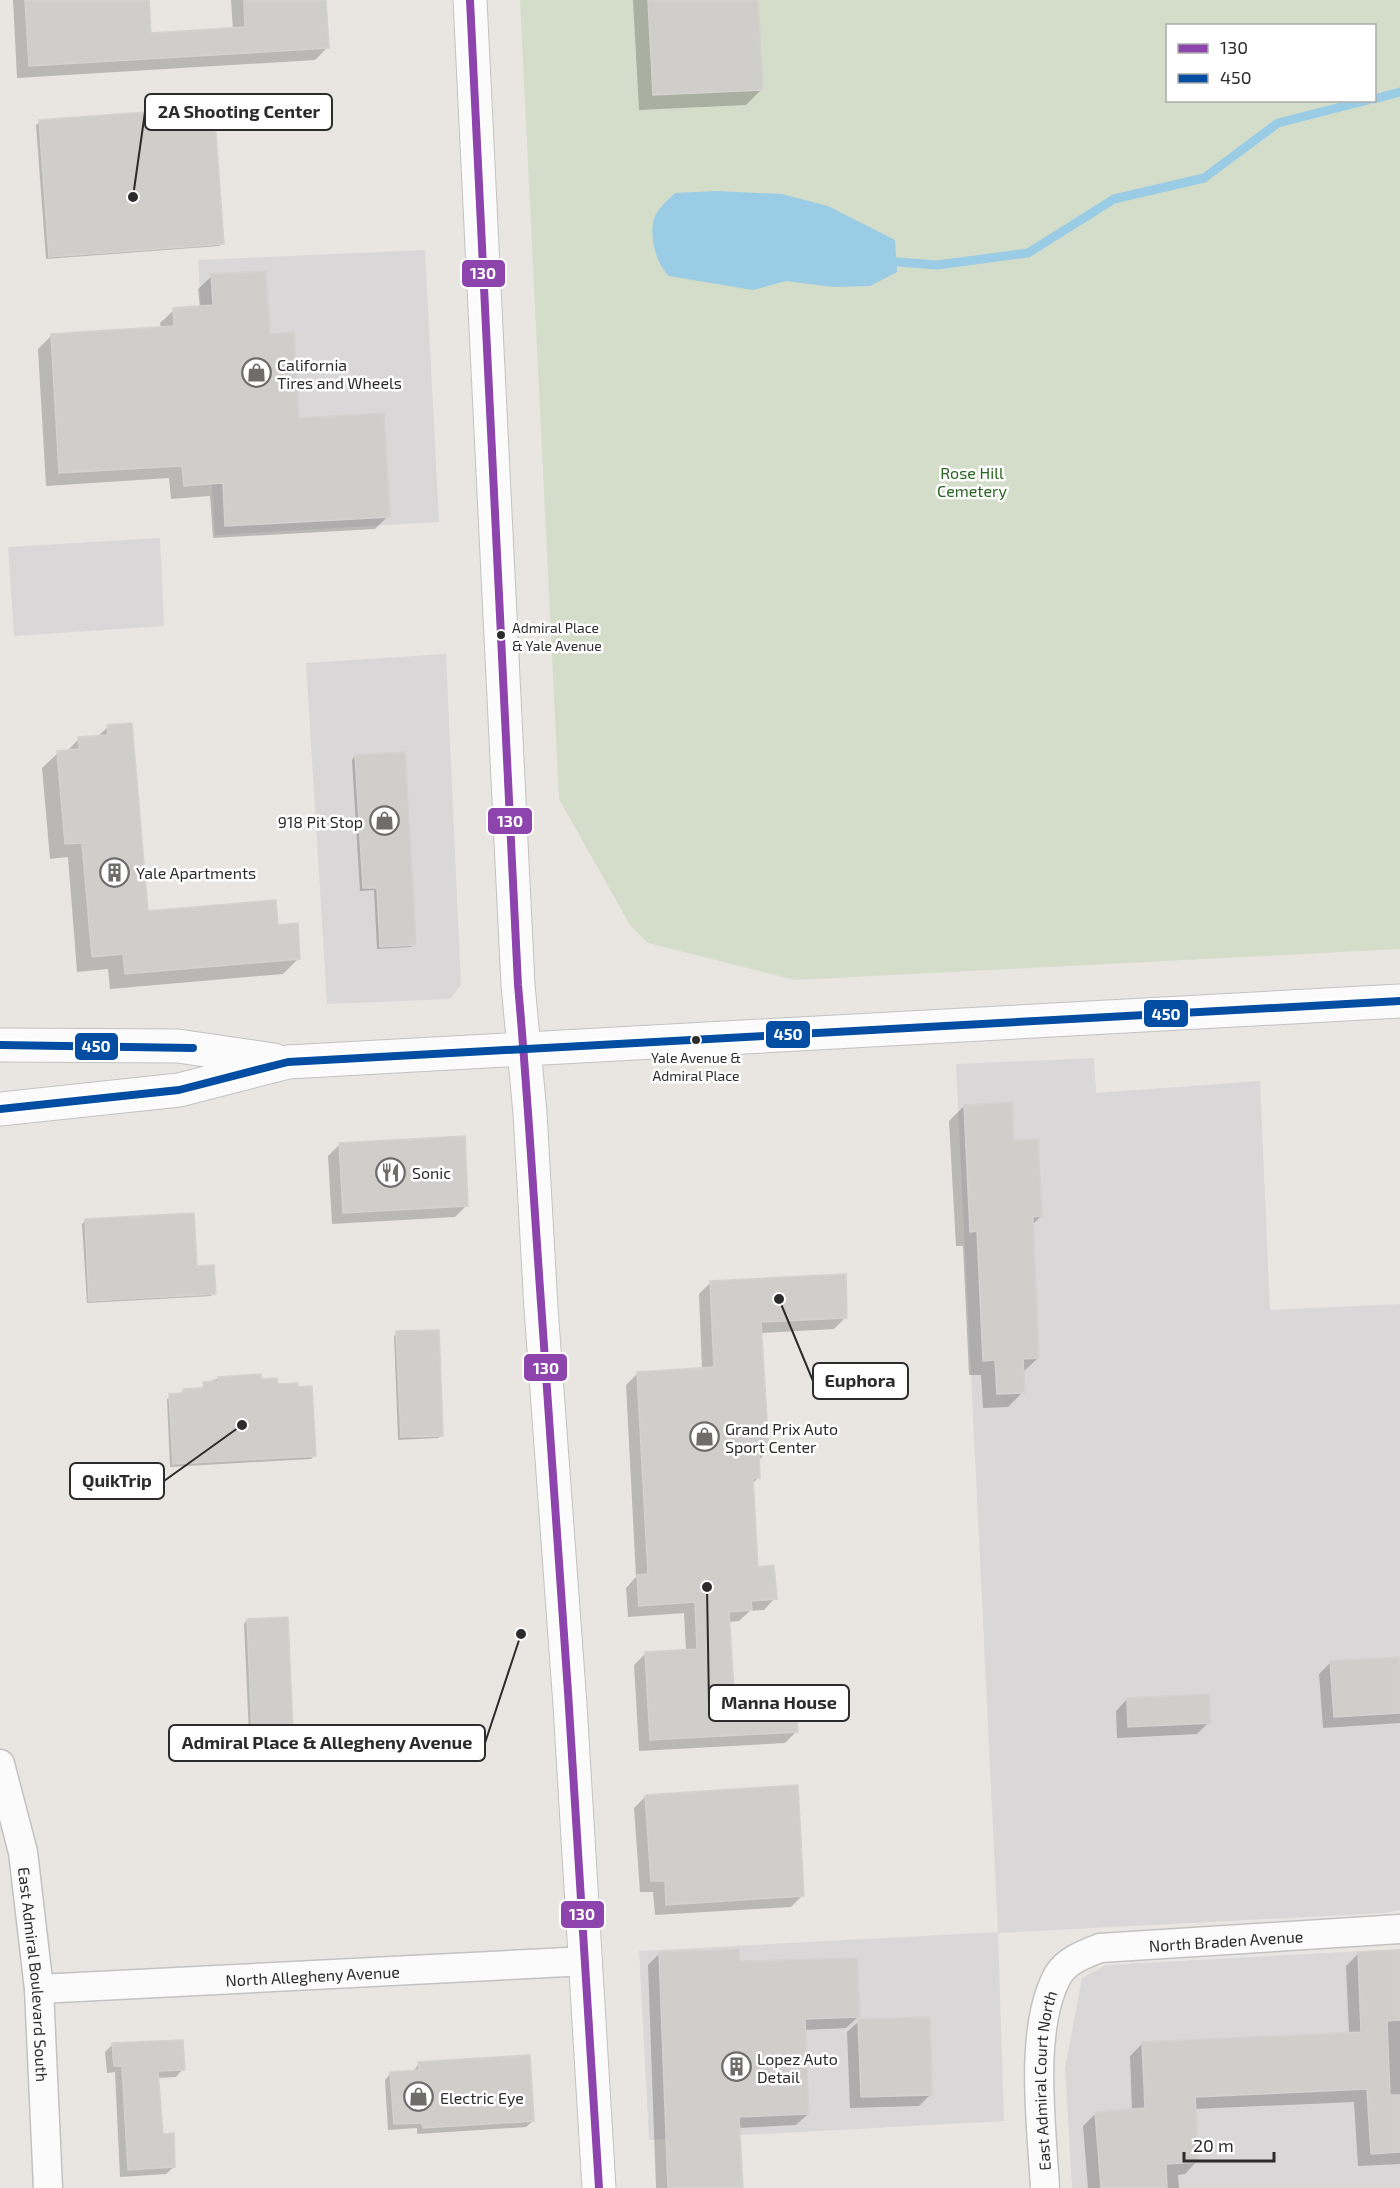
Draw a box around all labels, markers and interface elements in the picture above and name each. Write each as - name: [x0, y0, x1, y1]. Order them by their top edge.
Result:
- legend: [1166, 24, 1376, 102]
- text: 130: [1220, 36, 1248, 58]
- text: 450: [1220, 66, 1252, 88]
- callout: 2A Shooting Center: [145, 94, 332, 130]
- text: 2A Shooting Center: [158, 100, 321, 122]
- line badge: 130: [461, 259, 506, 288]
- text: 130: [470, 263, 496, 282]
- place label: California Tires and Wheels: [277, 355, 402, 392]
- shop icon: California Tires and Wheels: [240, 357, 272, 389]
- park label: Rose Hill Cemetery: [937, 463, 1007, 500]
- place label: Admiral Place & Yale Avenue: [512, 619, 602, 654]
- marker: Admiral Place & Yale Avenue: [495, 629, 507, 641]
- shop icon: 918 Pit Stop: [368, 805, 400, 837]
- line badge: 130: [487, 807, 533, 835]
- text: 130: [497, 811, 523, 830]
- place label: 918 Pit Stop: [278, 812, 363, 831]
- building icon: Yale Apartments: [99, 856, 131, 888]
- place label: Yale Apartments: [136, 863, 256, 882]
- line badge: 450: [1143, 999, 1189, 1028]
- text: 450: [1151, 1004, 1181, 1023]
- line badge: 450: [765, 1020, 811, 1049]
- text: 450: [773, 1024, 803, 1043]
- line badge: 450: [74, 1032, 119, 1061]
- marker: Yale Avenue & Admiral Place: [690, 1034, 702, 1046]
- text: 450: [81, 1036, 111, 1055]
- place label: Yale Avenue & Admiral Place: [651, 1049, 741, 1084]
- restaurant icon: Sonic: [375, 1156, 407, 1188]
- place label: Sonic: [412, 1163, 451, 1182]
- line badge: 130: [523, 1353, 568, 1382]
- text: 130: [533, 1358, 559, 1377]
- callout: Euphora: [813, 1363, 908, 1399]
- text: Euphora: [824, 1369, 896, 1391]
- place label: Grand Prix Auto Sport Center: [725, 1419, 838, 1456]
- shop icon: Grand Prix Auto Sport Center: [688, 1421, 720, 1453]
- callout: QuikTrip: [70, 1463, 164, 1499]
- text: QuikTrip: [82, 1469, 152, 1491]
- callout: Manna House: [709, 1685, 849, 1721]
- text: Manna House: [721, 1691, 837, 1713]
- callout: Admiral Place & Allegheny Avenue: [169, 1725, 485, 1761]
- text: Admiral Place & Allegheny Avenue: [182, 1731, 472, 1753]
- street label: East Admiral Boulevard South: [15, 1866, 53, 2082]
- line badge: 130: [560, 1900, 605, 1929]
- text: 130: [569, 1904, 595, 1923]
- street label: North Braden Avenue: [1148, 1926, 1304, 1954]
- street label: North Allegheny Avenue: [225, 1961, 400, 1989]
- street label: East Admiral Court North: [1030, 1988, 1060, 2171]
- place label: Lopez Auto Detail: [757, 2049, 838, 2086]
- building icon: Lopez Auto Detail: [720, 2051, 752, 2083]
- shop icon: Electric Eye: [403, 2081, 435, 2113]
- place label: Electric Eye: [440, 2088, 524, 2107]
- scale bar: [1184, 2125, 1274, 2163]
- text: 20 m: [1193, 2134, 1234, 2156]

